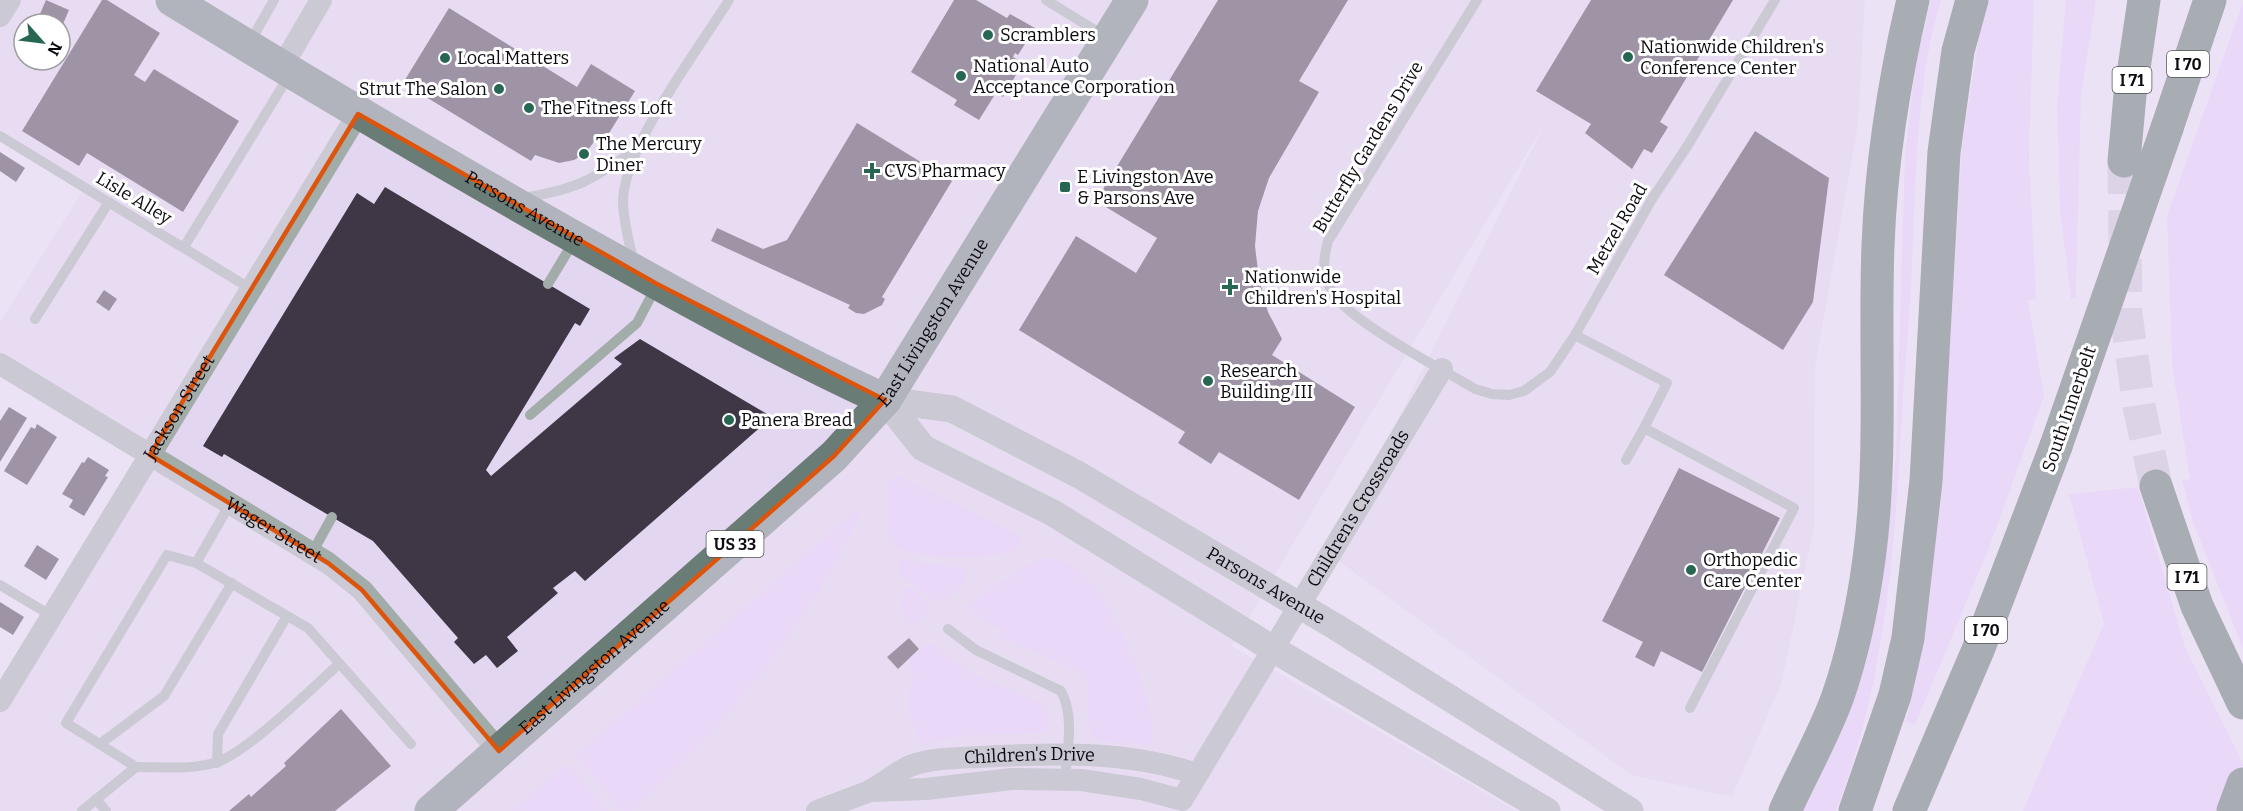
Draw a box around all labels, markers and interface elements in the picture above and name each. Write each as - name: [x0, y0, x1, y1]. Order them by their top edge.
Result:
- north arrow: [12, 12, 72, 72]
- place label: Scramblers: [1000, 24, 1096, 46]
- marker: Scramblers: [981, 28, 995, 42]
- place label: Nationwide Children's Conference Center: [1640, 36, 1824, 79]
- text: N: [44, 39, 66, 59]
- place label: Local Matters: [457, 47, 569, 69]
- marker: Nationwide Children's Conference Center: [1621, 50, 1635, 64]
- marker: Local Matters: [438, 51, 452, 65]
- road number: I 70: [2167, 51, 2209, 77]
- place label: National Auto Acceptance Corporation: [973, 55, 1175, 98]
- street label: Butterfly Gardens Drive: [1308, 57, 1428, 237]
- road number: I 71: [2112, 67, 2152, 93]
- marker: National Auto Acceptance Corporation: [954, 69, 968, 83]
- place label: Strut The Salon: [359, 78, 488, 100]
- marker: Strut The Salon: [492, 82, 506, 96]
- place label: The Fitness Loft: [541, 97, 673, 119]
- marker: The Fitness Loft: [522, 101, 536, 115]
- place label: The Mercury Diner: [596, 133, 702, 176]
- marker: The Mercury Diner: [577, 147, 591, 161]
- place label: CVS Pharmacy: [884, 160, 1006, 182]
- marker: CVS Pharmacy: [865, 164, 879, 178]
- street label: Parsons Avenue: [461, 166, 588, 252]
- place label: E Livingston Ave & Parsons Ave: [1077, 166, 1214, 209]
- street label: Lisle Alley: [92, 167, 176, 229]
- street label: Metzel Road: [1582, 179, 1652, 279]
- marker: E Livingston Ave & Parsons Ave: [1058, 180, 1072, 194]
- street label: East Livingston Avenue: [873, 234, 993, 412]
- place label: Nationwide Children's Hospital: [1244, 266, 1401, 309]
- marker: Nationwide Children's Hospital: [1221, 278, 1239, 296]
- street label: South Innerbelt: [2037, 343, 2101, 475]
- street label: Jackson Street: [138, 350, 220, 465]
- place label: Research Building III: [1220, 360, 1313, 403]
- marker: Research Building III: [1201, 374, 1215, 388]
- place label: Panera Bread: [741, 409, 853, 431]
- marker: Panera Bread: [722, 413, 736, 427]
- street label: Children's Crossroads: [1302, 426, 1414, 591]
- street label: Wager Street: [221, 492, 326, 568]
- road number: US 33: [706, 531, 764, 557]
- street label: Parsons Avenue: [1203, 542, 1329, 629]
- place label: Orthopedic Care Center: [1703, 549, 1802, 592]
- marker: Orthopedic Care Center: [1684, 563, 1698, 577]
- road number: I 71: [2168, 564, 2206, 590]
- street label: East Livingston Avenue: [515, 595, 675, 739]
- road number: I 70: [1965, 617, 2007, 643]
- street label: Children's Drive: [963, 743, 1095, 769]

